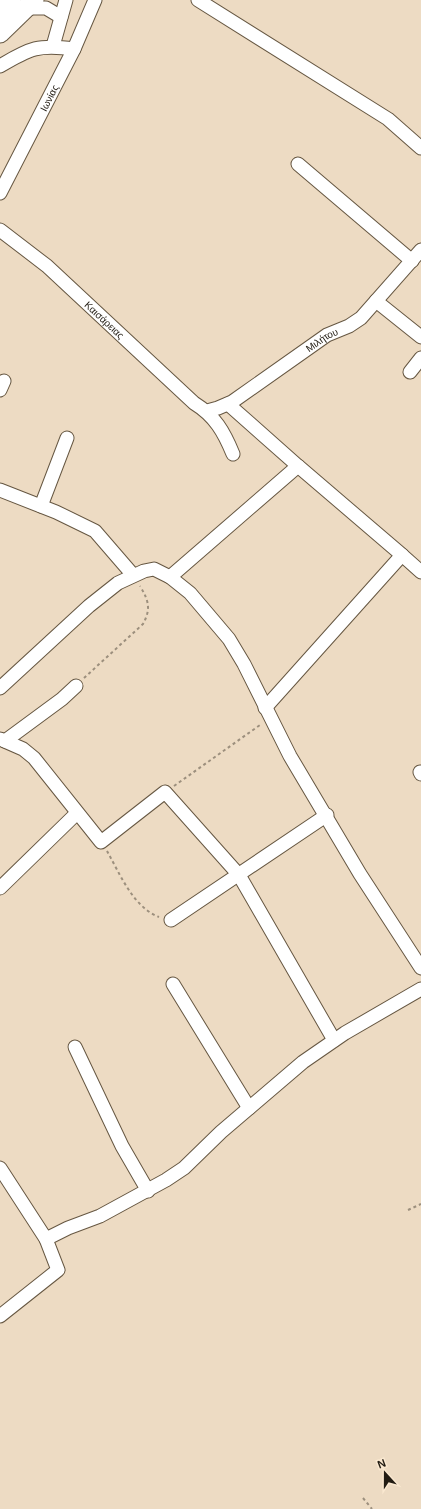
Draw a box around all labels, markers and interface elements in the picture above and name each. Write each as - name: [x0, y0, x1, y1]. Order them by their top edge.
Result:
- street label: Ιωνίας: [38, 83, 61, 113]
- street label: Καισάρειας: [82, 299, 126, 341]
- street label: Μιλήτου: [304, 326, 340, 354]
- north arrow: [365, 1453, 405, 1493]
- text: N: [376, 1457, 387, 1471]

